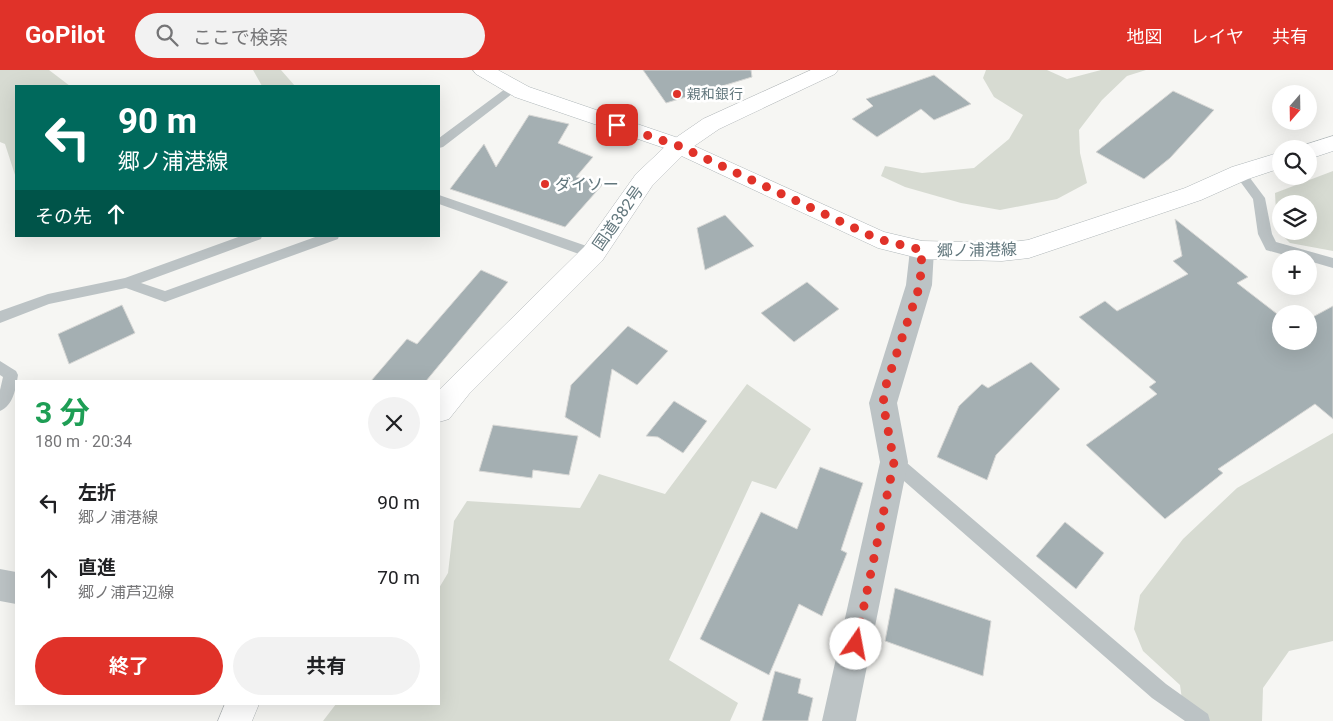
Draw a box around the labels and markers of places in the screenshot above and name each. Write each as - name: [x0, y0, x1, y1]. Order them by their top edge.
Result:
- place label: 親和銀行: [687, 86, 743, 102]
- marker: 親和銀行: [671, 88, 683, 100]
- pin: [596, 104, 638, 146]
- place label: ダイソー: [555, 175, 619, 194]
- marker: ダイソー: [539, 178, 551, 190]

